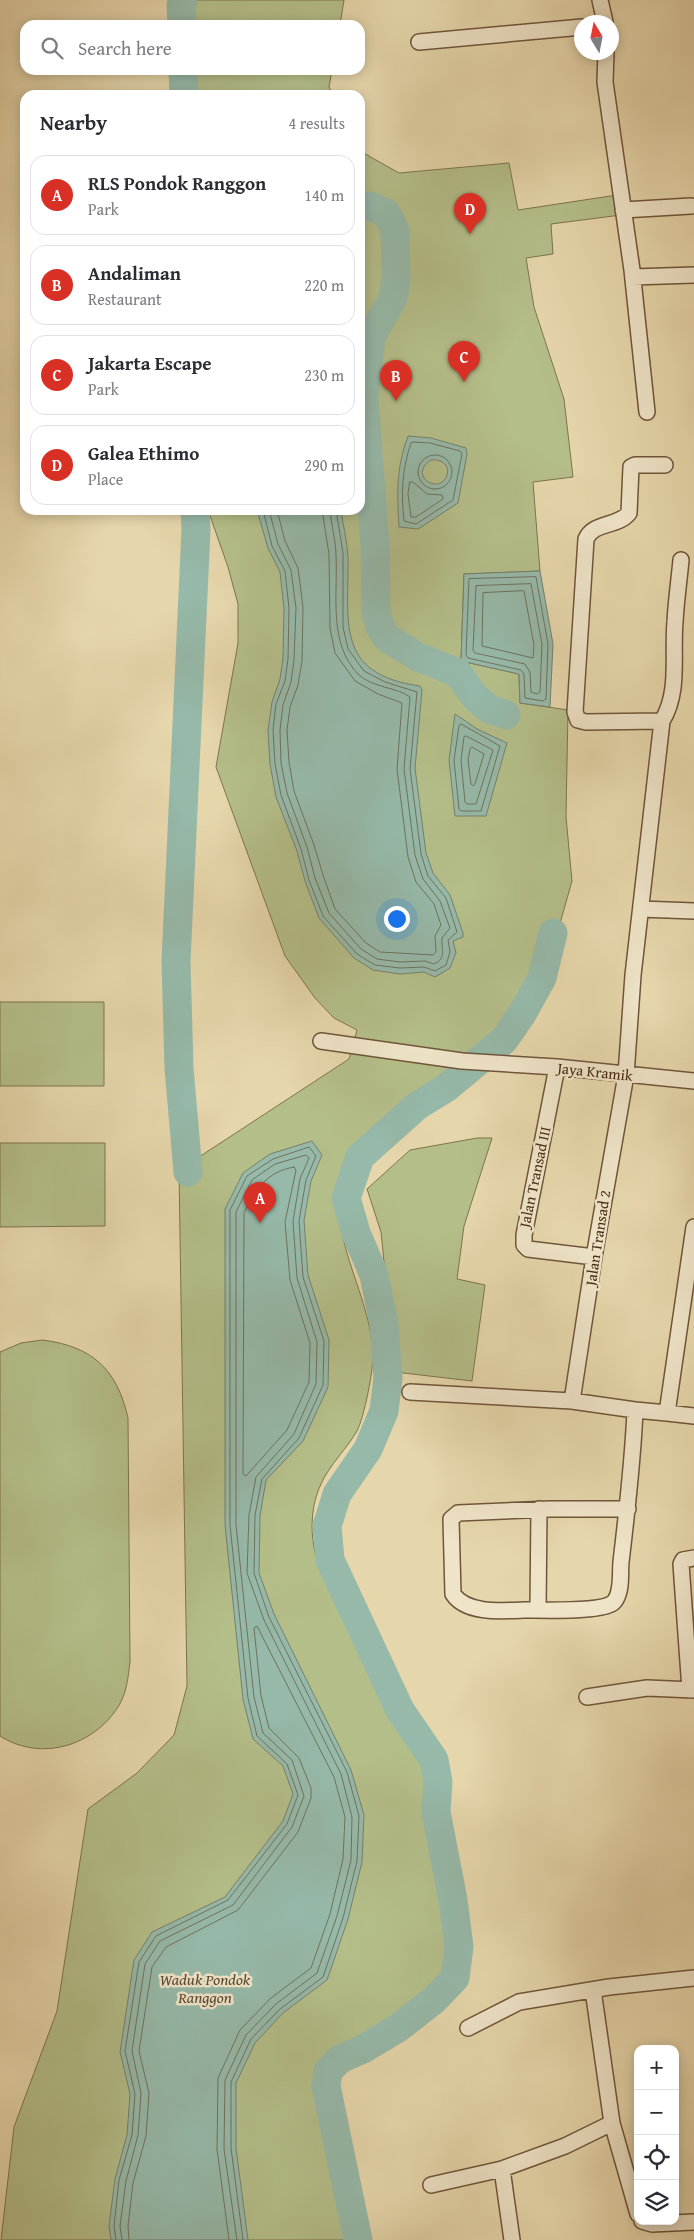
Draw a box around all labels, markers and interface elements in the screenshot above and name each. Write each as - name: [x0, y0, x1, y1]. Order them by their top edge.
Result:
- north arrow: [574, 15, 619, 60]
- search box: [20, 20, 365, 75]
- icon: search: [38, 34, 66, 62]
- text: Search here: [78, 34, 172, 62]
- text: Nearby: [40, 107, 107, 138]
- text: 4 results: [288, 111, 345, 135]
- text: RLS Pondok Ranggon: [88, 169, 266, 197]
- text: A: [52, 183, 62, 207]
- text: 140 m: [304, 183, 344, 207]
- pin: D: [454, 193, 486, 234]
- text: Park: [88, 197, 119, 221]
- text: Andaliman: [88, 259, 181, 287]
- text: B: [52, 273, 62, 297]
- text: 220 m: [304, 273, 344, 297]
- text: Restaurant: [88, 287, 162, 311]
- pin: C: [448, 341, 480, 382]
- text: Jakarta Escape: [88, 349, 212, 377]
- pin: B: [380, 360, 412, 401]
- text: C: [52, 363, 62, 387]
- text: 230 m: [304, 363, 344, 387]
- text: Park: [88, 377, 119, 401]
- text: Galea Ethimo: [88, 439, 199, 467]
- text: D: [52, 453, 62, 477]
- text: 290 m: [304, 453, 344, 477]
- text: Place: [88, 467, 123, 491]
- your location: [384, 906, 410, 932]
- street label: Jaya Kramik: [554, 1057, 634, 1086]
- street label: Jalan Transad III: [513, 1124, 555, 1231]
- pin: A: [244, 1182, 276, 1223]
- street label: Jalan Transad 2: [579, 1189, 615, 1289]
- water label: Waduk Pondok Ranggon: [160, 1967, 251, 2009]
- map controls: [634, 2045, 679, 2225]
- button: +: [634, 2045, 679, 2090]
- button: −: [634, 2090, 679, 2135]
- button: locate: [634, 2135, 679, 2180]
- button: layers: [634, 2180, 679, 2225]

